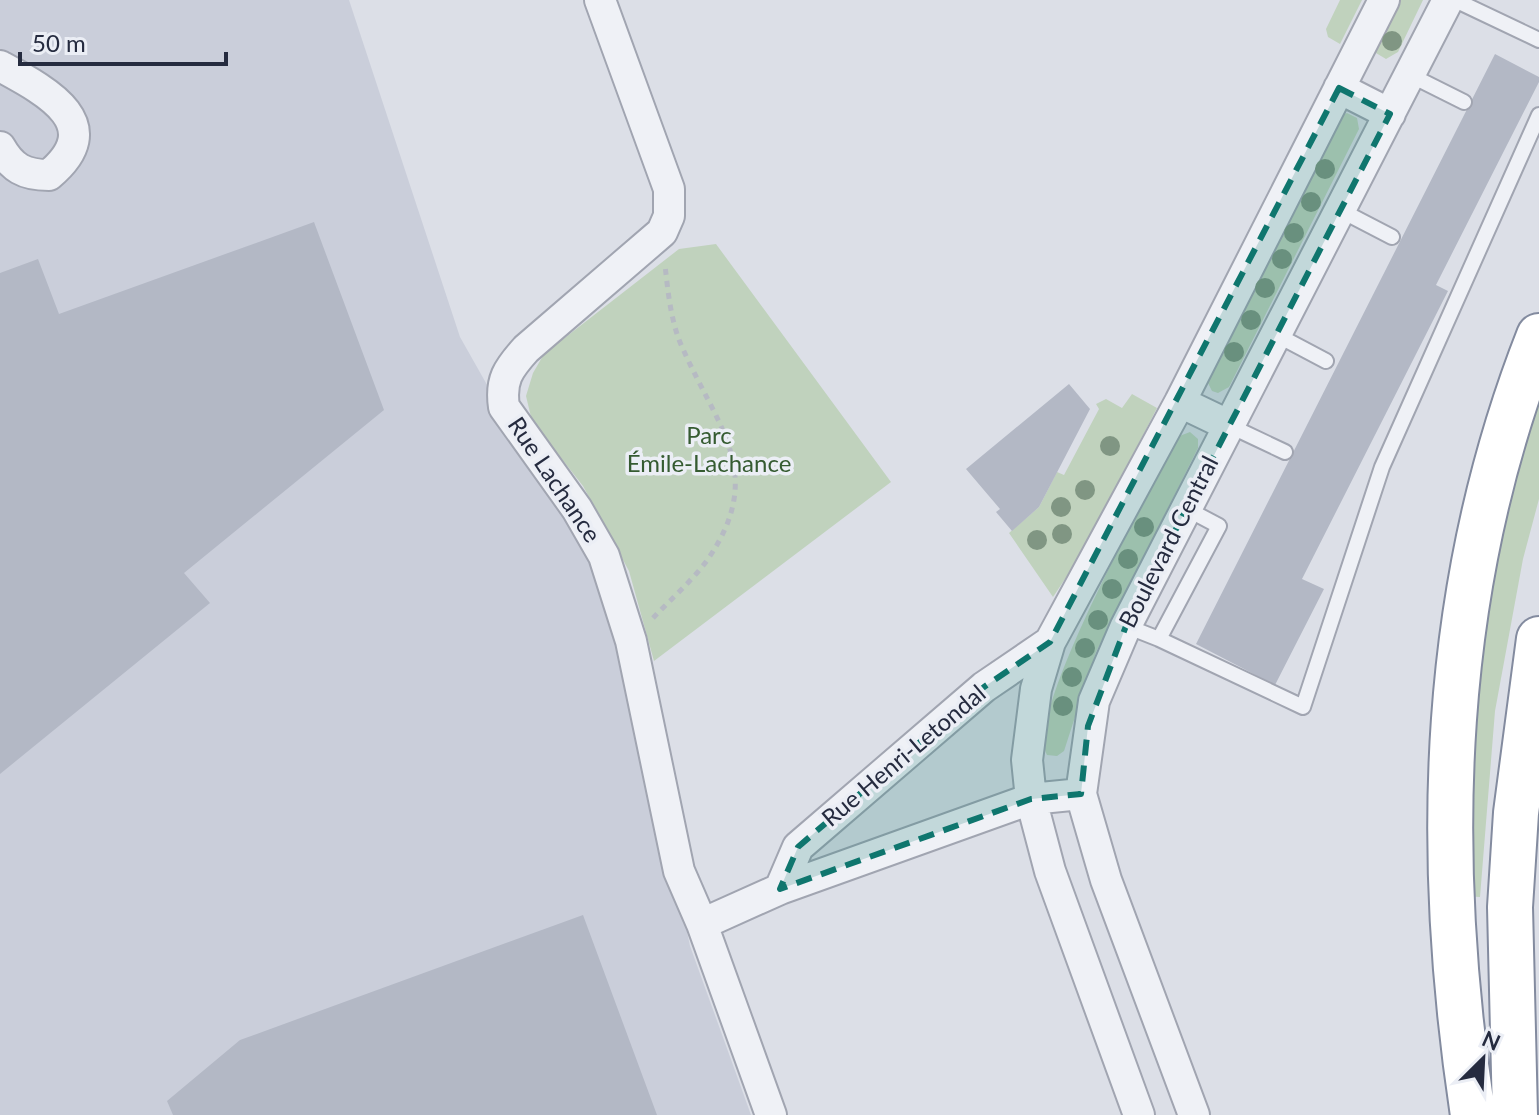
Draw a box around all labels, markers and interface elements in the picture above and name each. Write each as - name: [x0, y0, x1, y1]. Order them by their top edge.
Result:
- scale bar: [20, 16, 226, 66]
- text: 50 m: [32, 28, 86, 57]
- street label: Rue Lachance: [503, 411, 608, 547]
- park label: Parc Émile-Lachance: [627, 420, 791, 477]
- street label: Boulevard Central: [1112, 451, 1223, 632]
- street label: Rue Henri-Letondal: [815, 678, 991, 832]
- north arrow: [1443, 1019, 1523, 1099]
- text: N: [1478, 1024, 1505, 1056]

